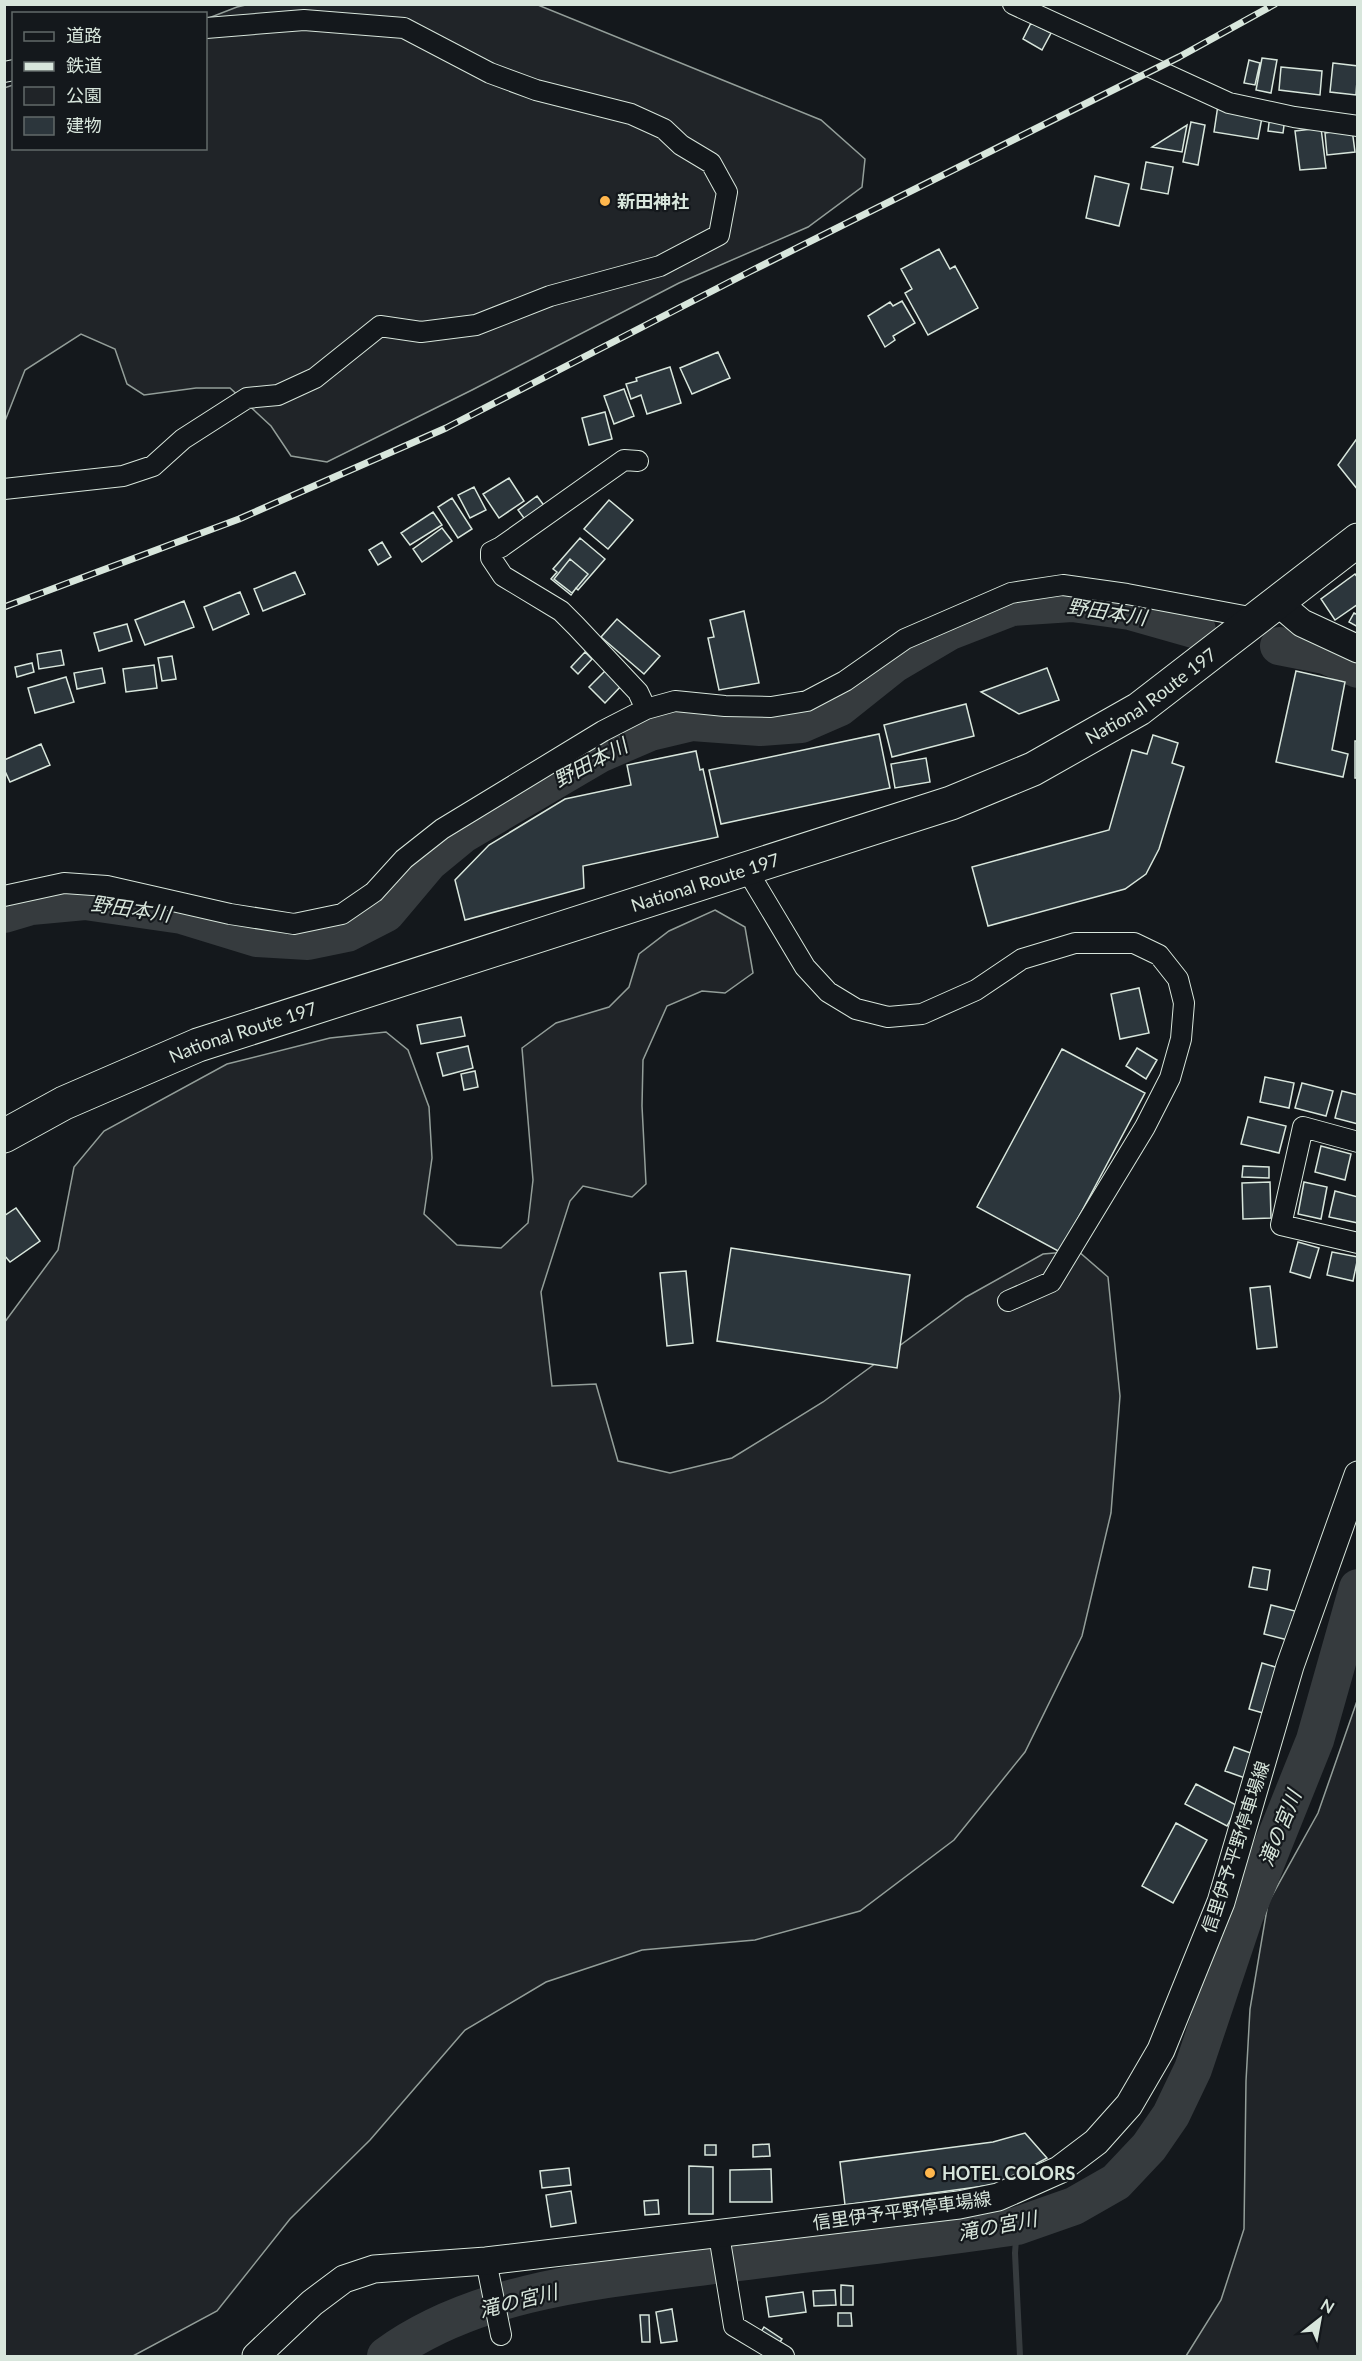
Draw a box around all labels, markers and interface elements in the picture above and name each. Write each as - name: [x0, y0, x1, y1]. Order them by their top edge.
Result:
- legend: [12, 12, 207, 150]
- text: 道路: [66, 24, 102, 46]
- text: 鉄道: [66, 54, 102, 76]
- text: 公園: [66, 84, 102, 106]
- text: 建物: [66, 114, 102, 136]
- place label: 新田神社: [617, 190, 689, 212]
- marker: 新田神社: [598, 194, 612, 208]
- water label: 野田本川: [1066, 593, 1150, 629]
- street label: National Route 197: [1081, 643, 1220, 748]
- water label: 野田本川: [549, 732, 633, 791]
- street label: National Route 197: [628, 848, 782, 916]
- water label: 野田本川: [90, 891, 174, 926]
- street label: National Route 197: [165, 997, 319, 1067]
- street label: 信里伊予平野停車場線: [1197, 1758, 1273, 1936]
- water label: 滝の宮川: [1253, 1785, 1306, 1870]
- place label: HOTEL COLORS: [942, 2162, 1075, 2184]
- marker: HOTEL COLORS: [923, 2166, 937, 2180]
- street label: 信里伊予平野停車場線: [811, 2187, 993, 2233]
- water label: 滝の宮川: [955, 2205, 1041, 2244]
- water label: 滝の宮川: [476, 2278, 562, 2321]
- north arrow: [1290, 2289, 1350, 2349]
- text: N: [1318, 2294, 1338, 2317]

